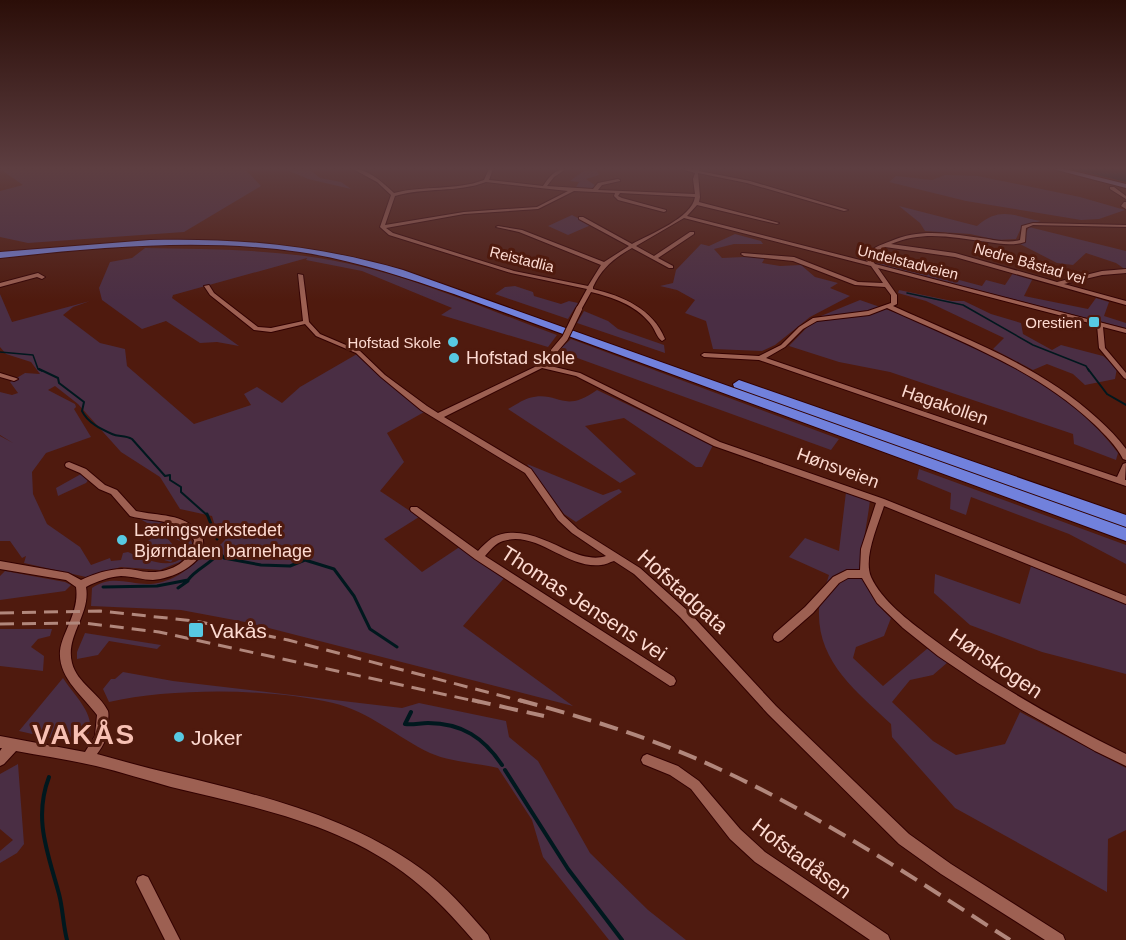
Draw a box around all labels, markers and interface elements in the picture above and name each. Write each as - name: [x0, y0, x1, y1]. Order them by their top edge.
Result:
- street label: Nedre Båstad vei: [972, 239, 1088, 287]
- street label: Undelstadveien: [856, 241, 960, 283]
- street label: Reistadlia: [488, 243, 557, 275]
- place label: Orestien: [1025, 314, 1082, 331]
- marker: Orestien: [1087, 315, 1101, 329]
- place label: Hofstad Skole: [348, 334, 441, 351]
- marker: Hofstad Skole: [446, 335, 460, 349]
- place label: Hofstad skole: [466, 348, 575, 368]
- marker: Hofstad skole: [447, 351, 461, 365]
- street label: Hagakollen: [899, 381, 991, 429]
- street label: Hønsveien: [794, 444, 882, 492]
- place label: Læringsverkstedet Bjørndalen barnehage: [134, 520, 312, 561]
- marker: Læringsverkstedet Bjørndalen barnehage: [115, 533, 129, 547]
- street label: Thomas Jensens vei: [497, 541, 671, 665]
- street label: Hofstadgata: [633, 545, 733, 638]
- place label: Vakås: [210, 619, 267, 642]
- marker: Vakås: [187, 621, 205, 639]
- street label: Hønskogen: [945, 623, 1047, 703]
- district label: VAKÅS: [32, 719, 136, 750]
- place label: Joker: [191, 726, 242, 749]
- marker: Joker: [172, 730, 186, 744]
- street label: Hofstadåsen: [748, 813, 856, 903]

